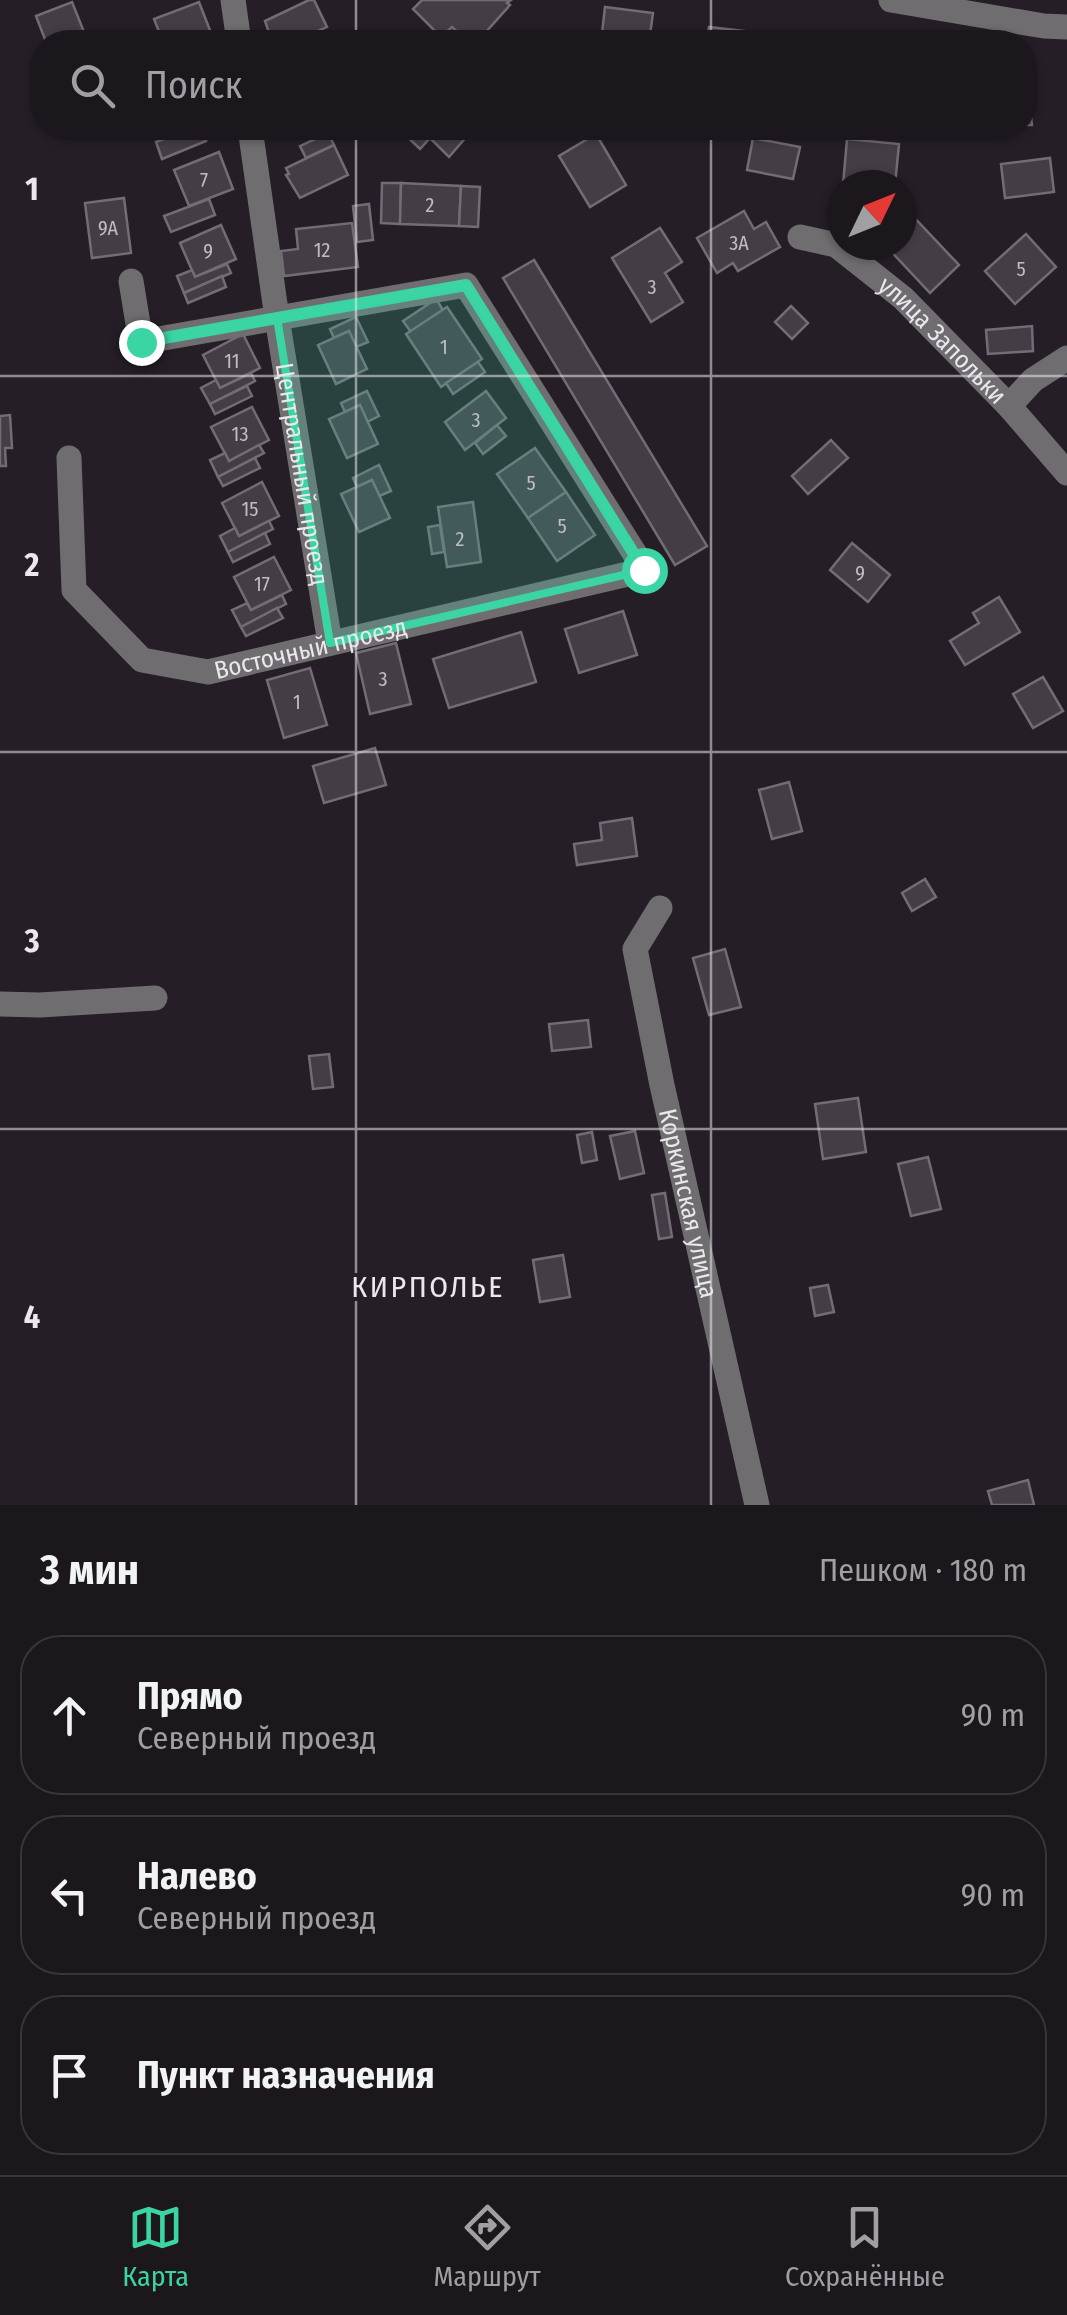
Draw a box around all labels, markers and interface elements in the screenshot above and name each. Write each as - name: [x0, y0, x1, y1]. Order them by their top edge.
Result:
- search box: [30, 30, 1037, 140]
- icon: search: [65, 58, 120, 113]
- text: Поиск: [145, 62, 242, 108]
- house number: 7: [200, 168, 208, 192]
- text: 1: [25, 170, 39, 208]
- north arrow: [827, 170, 917, 260]
- house number: 2: [426, 193, 435, 217]
- house number: 9А: [98, 216, 118, 240]
- house number: 3А: [729, 231, 749, 255]
- house number: 12: [314, 238, 330, 262]
- house number: 9: [203, 239, 213, 263]
- house number: 5: [1016, 257, 1026, 281]
- street label: улица Запольки: [872, 271, 1012, 411]
- house number: 3: [647, 275, 657, 299]
- route end: [119, 320, 165, 366]
- house number: 1: [440, 335, 448, 359]
- house number: 11: [224, 349, 240, 373]
- street label: Центральный проезд: [269, 361, 334, 588]
- house number: 3: [471, 408, 481, 432]
- house number: 13: [232, 422, 248, 446]
- house number: 5: [526, 471, 536, 495]
- house number: 15: [242, 497, 258, 521]
- house number: 5: [557, 514, 567, 538]
- house number: 2: [456, 527, 465, 551]
- text: 2: [24, 546, 40, 584]
- route start: [622, 548, 668, 594]
- house number: 9: [855, 561, 865, 585]
- house number: 17: [254, 572, 270, 596]
- street label: Восточный проезд: [211, 612, 410, 686]
- house number: 3: [378, 667, 388, 691]
- house number: 1: [293, 690, 301, 714]
- text: 3: [23, 922, 40, 960]
- street label: Коркинская улица: [652, 1106, 724, 1301]
- district label: КИРПОЛЬЕ: [351, 1269, 505, 1305]
- text: 4: [24, 1298, 40, 1336]
- text: 3 мин: [40, 1545, 139, 1595]
- text: Пешком · 180 m: [819, 1551, 1027, 1589]
- text: Прямо: [137, 1673, 243, 1719]
- icon: ahead: [42, 1688, 97, 1743]
- text: 90 m: [961, 1696, 1025, 1734]
- text: Северный проезд: [137, 1719, 376, 1757]
- text: Налево: [137, 1853, 257, 1899]
- icon: left: [42, 1868, 97, 1923]
- text: 90 m: [961, 1876, 1025, 1914]
- text: Северный проезд: [137, 1899, 376, 1937]
- icon: arrive: [42, 2048, 97, 2103]
- text: Пункт назначения: [137, 2052, 435, 2098]
- tab: Карта: [122, 2200, 189, 2293]
- tab: Маршрут: [433, 2200, 541, 2293]
- tab: Сохранённые: [785, 2200, 945, 2293]

